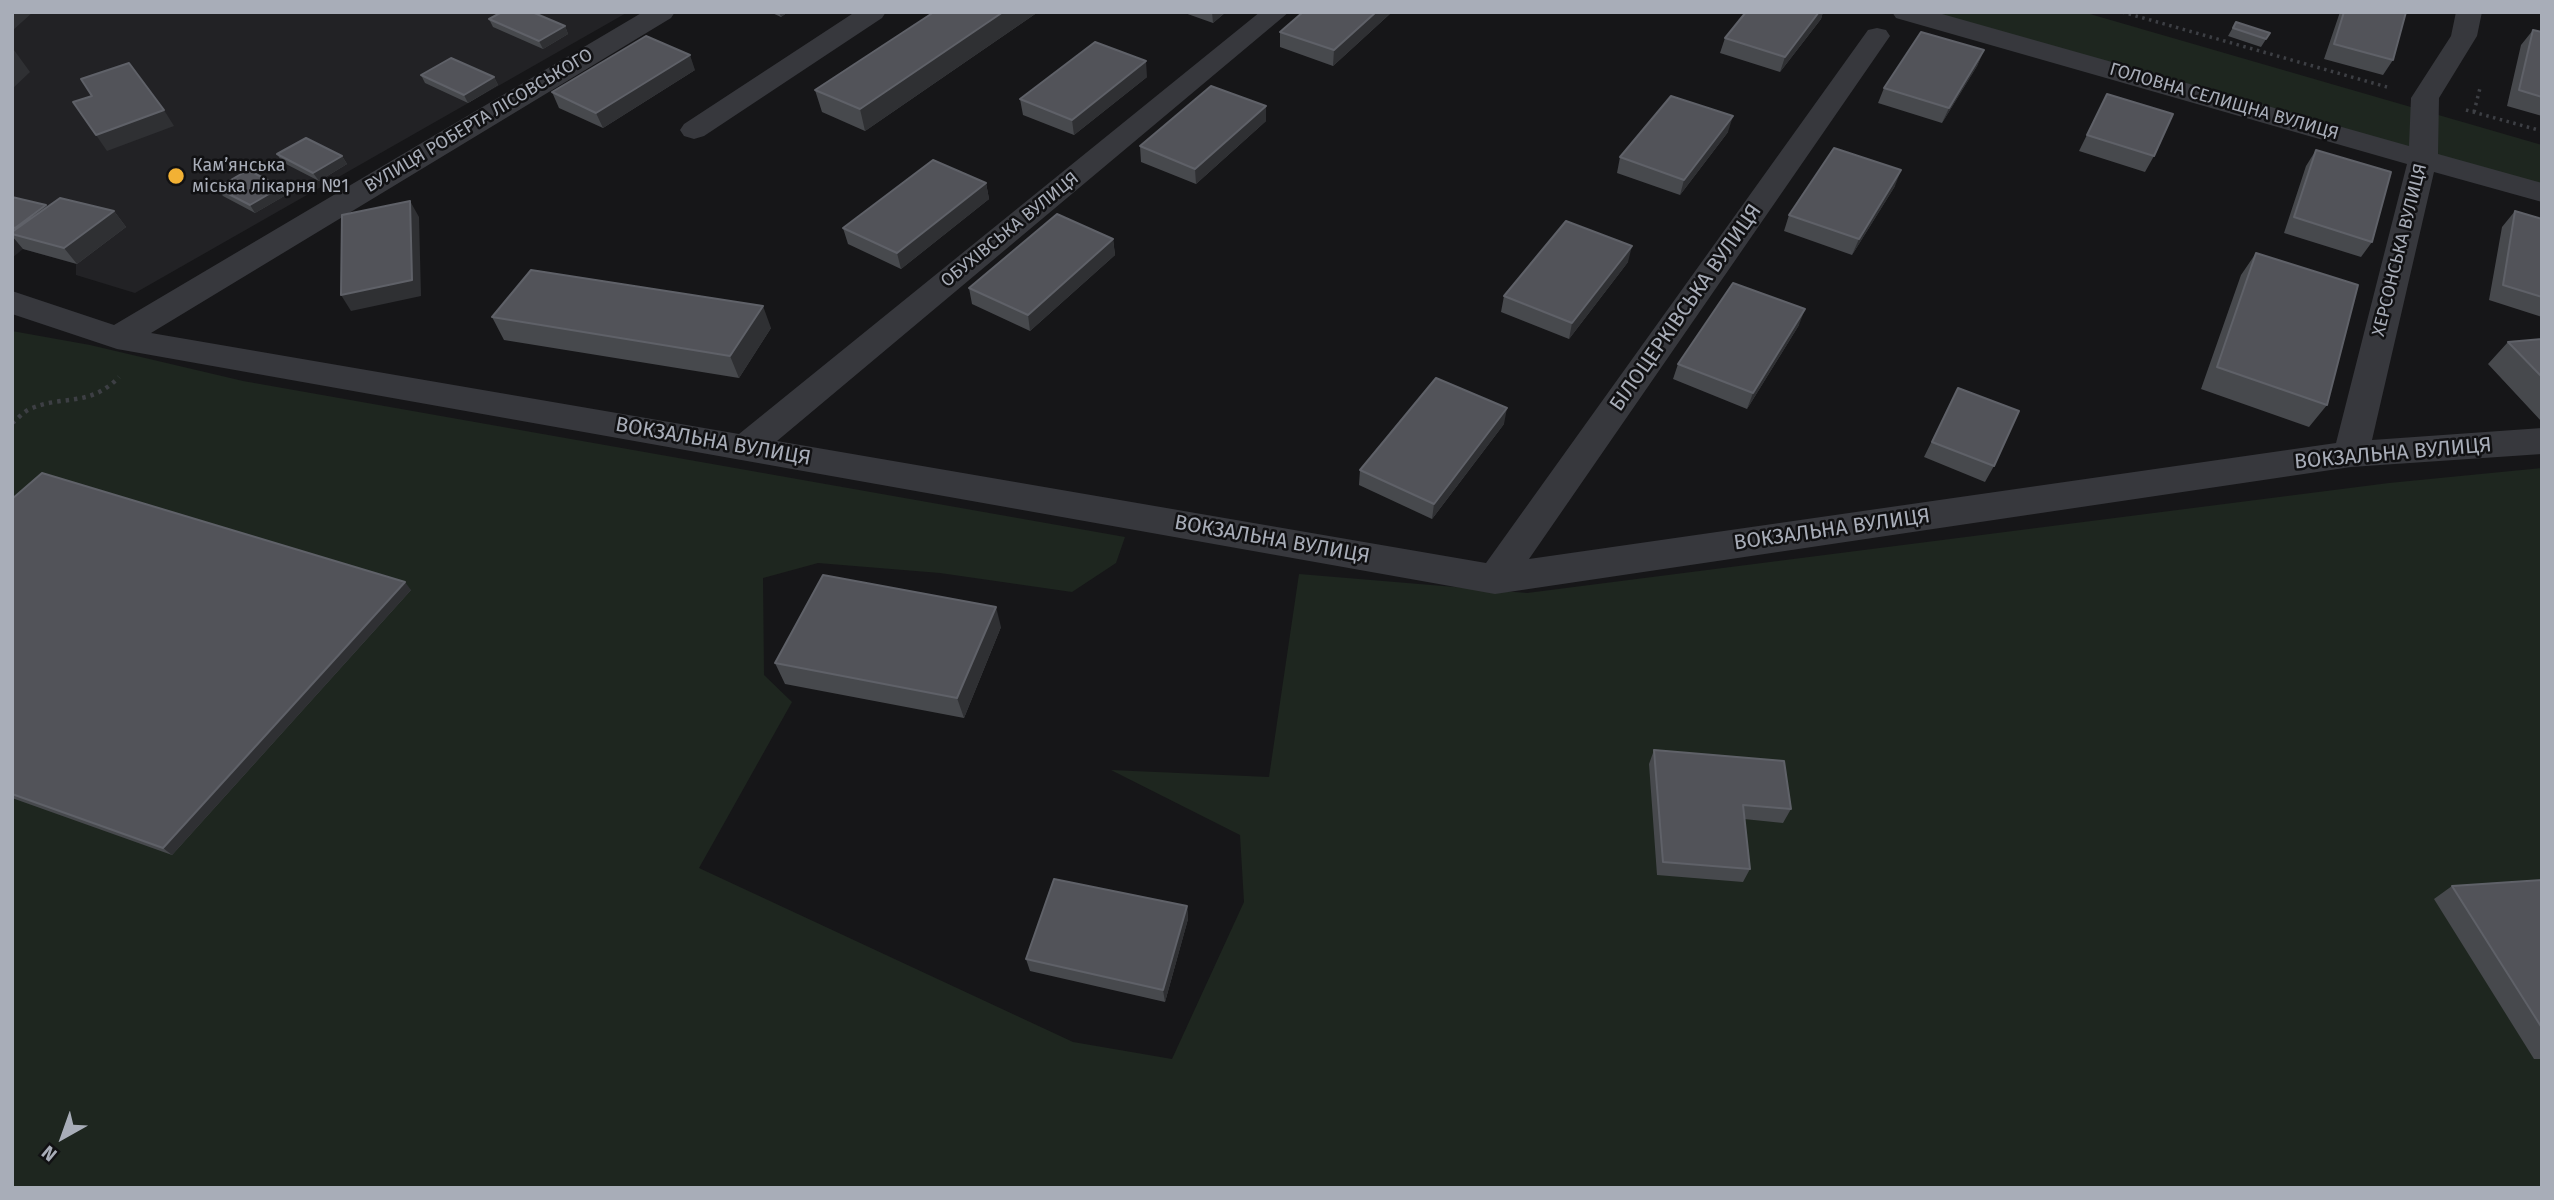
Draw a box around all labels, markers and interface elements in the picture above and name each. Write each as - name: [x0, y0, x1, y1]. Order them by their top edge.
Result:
- street label: ВУЛИЦЯ РОБЕРТА ЛІСОВСЬКОГО: [361, 44, 597, 198]
- street label: ГОЛОВНА СЕЛИЩНА ВУЛИЦЯ: [2107, 59, 2341, 145]
- place label: Кам’янська міська лікарня №1: [192, 155, 349, 198]
- street label: ХЕРСОНСЬКА ВУЛИЦЯ: [2368, 161, 2432, 339]
- marker: Кам’янська міська лікарня №1: [166, 166, 186, 186]
- street label: ОБУХІВСЬКА ВУЛИЦЯ: [937, 168, 1083, 292]
- street label: БІЛОЦЕРКІВСЬКА ВУЛИЦЯ: [1605, 200, 1767, 416]
- street label: ВОКЗАЛЬНА ВУЛИЦЯ: [613, 412, 813, 472]
- street label: ВОКЗАЛЬНА ВУЛИЦЯ: [2293, 433, 2493, 475]
- street label: ВОКЗАЛЬНА ВУЛИЦЯ: [1732, 504, 1932, 556]
- street label: ВОКЗАЛЬНА ВУЛИЦЯ: [1172, 510, 1372, 570]
- north arrow: [28, 1102, 98, 1172]
- text: N: [37, 1141, 61, 1166]

